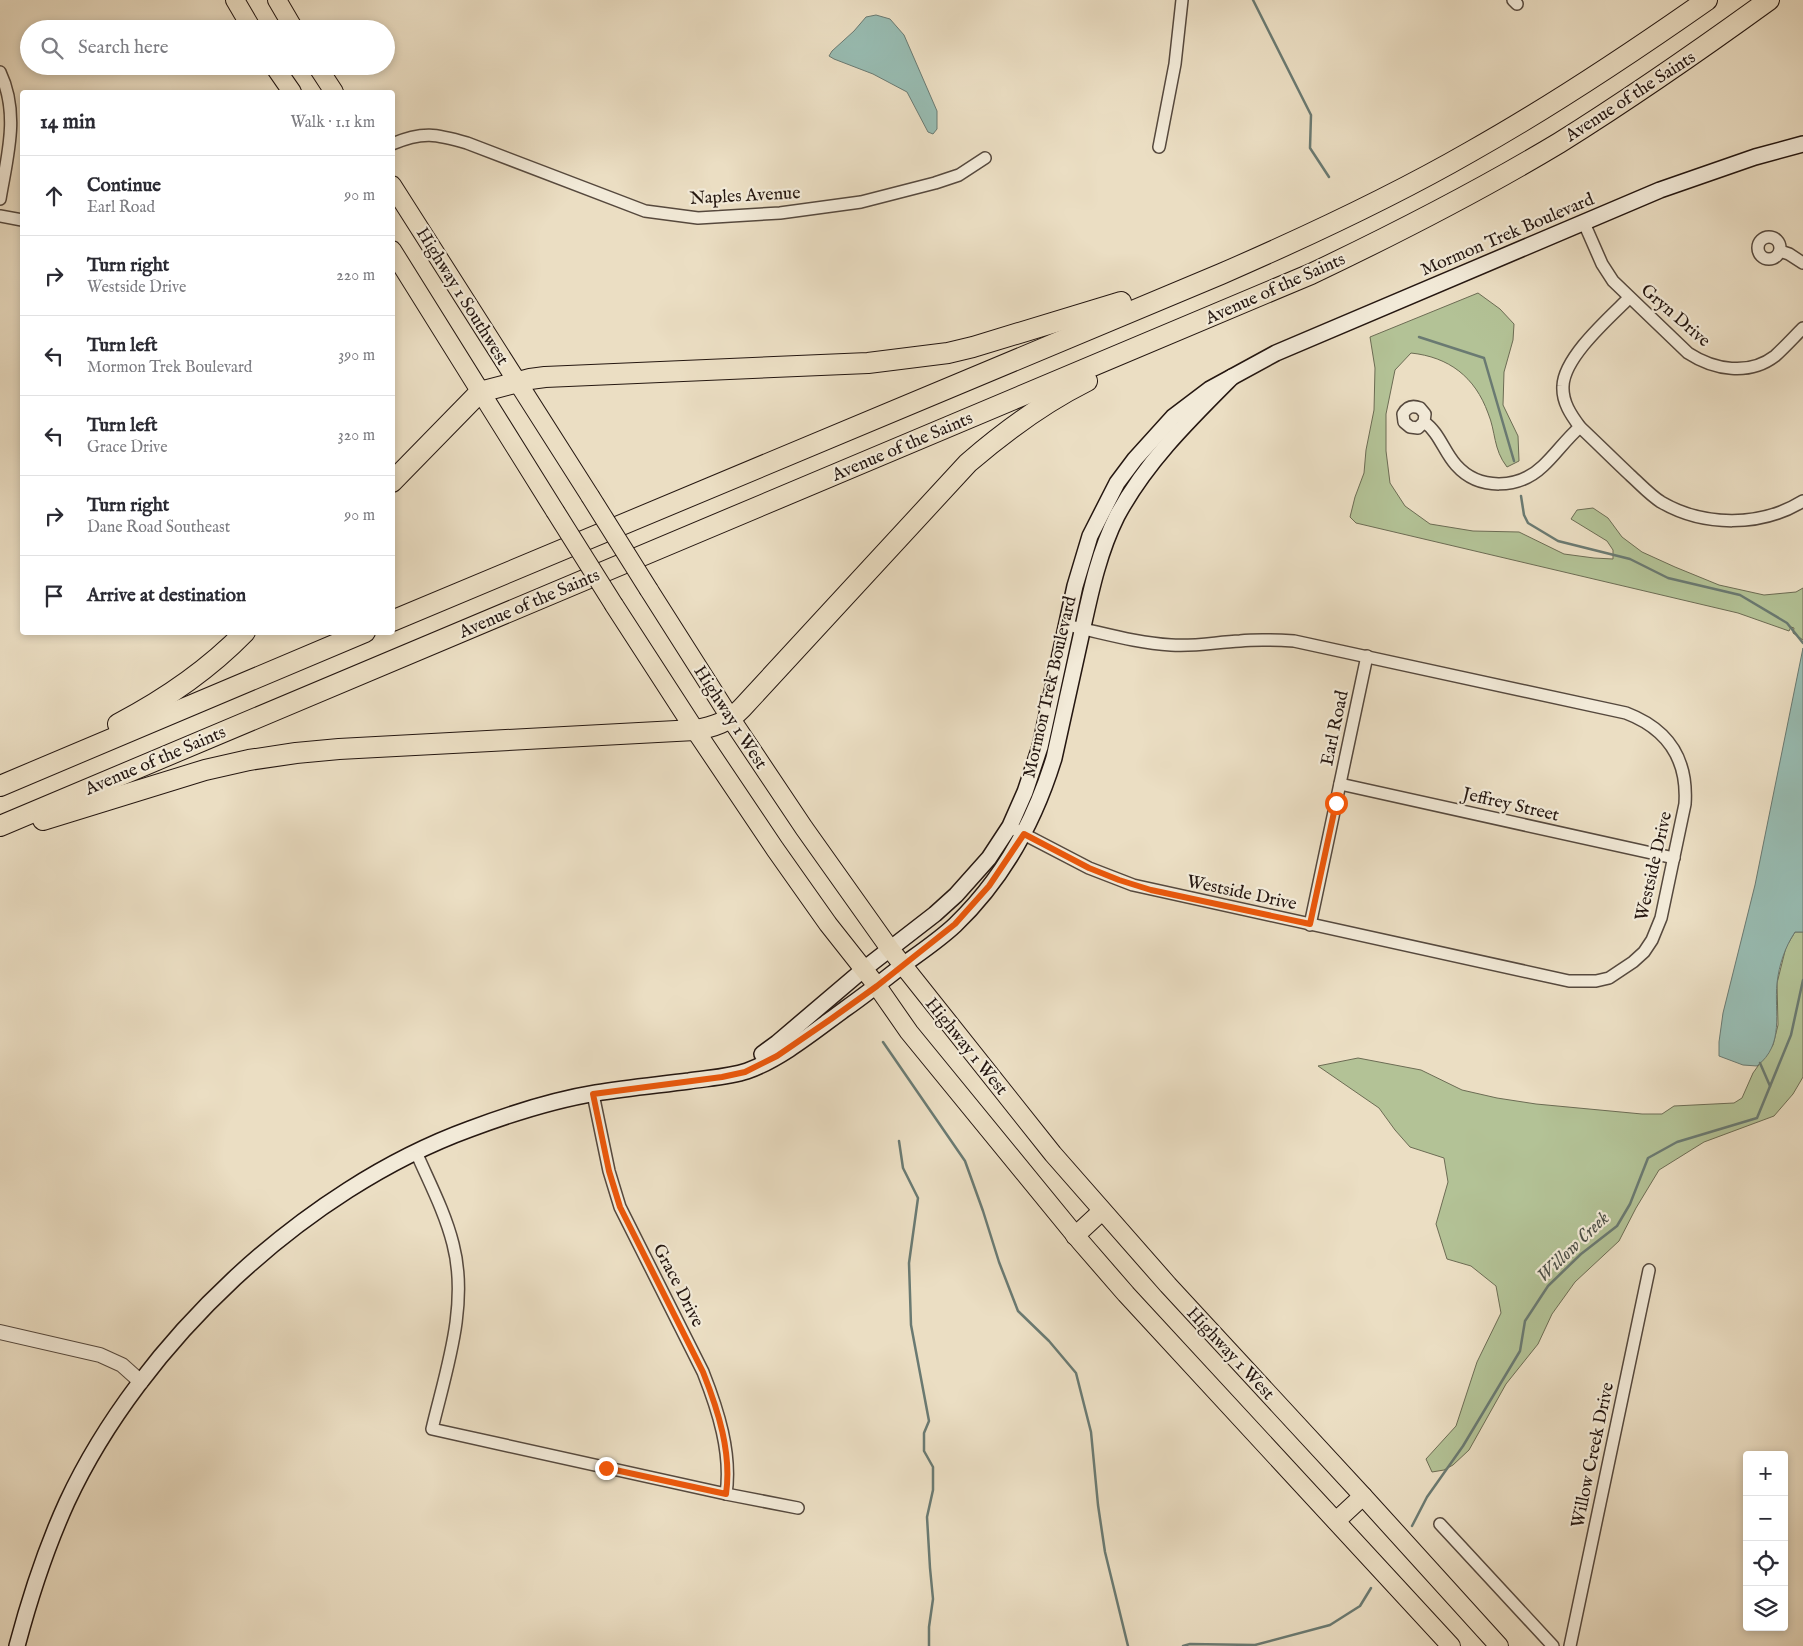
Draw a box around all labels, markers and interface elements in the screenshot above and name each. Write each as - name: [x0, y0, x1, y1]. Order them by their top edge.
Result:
- search box: [20, 20, 395, 75]
- icon: search: [38, 34, 66, 62]
- text: Search here: [78, 36, 169, 60]
- street label: Avenue of the Saints: [1560, 47, 1700, 149]
- text: 14 min: [40, 109, 96, 136]
- text: Walk · 1.1 km: [291, 113, 375, 133]
- text: Continue: [87, 174, 161, 198]
- icon: ahead: [40, 182, 68, 210]
- street label: Naples Avenue: [689, 182, 801, 211]
- text: 90 m: [344, 186, 375, 206]
- street label: Mormon Trek Boulevard: [1417, 188, 1598, 282]
- text: Earl Road: [87, 198, 155, 218]
- street label: Highway 1 Southwest: [410, 224, 513, 370]
- street label: Avenue of the Saints: [1201, 248, 1349, 331]
- text: Turn right: [87, 254, 169, 278]
- icon: right: [40, 262, 68, 290]
- text: 220 m: [336, 266, 375, 286]
- text: Westside Drive: [87, 278, 186, 298]
- street label: Gryn Drive: [1635, 279, 1715, 353]
- text: Turn left: [87, 334, 158, 358]
- icon: left: [40, 342, 68, 370]
- text: 390 m: [338, 346, 375, 366]
- text: Mormon Trek Boulevard: [87, 358, 252, 378]
- street label: Avenue of the Saints: [828, 407, 976, 488]
- text: Turn left: [87, 414, 158, 438]
- icon: left: [40, 422, 68, 450]
- text: 320 m: [338, 426, 375, 446]
- text: Grace Drive: [87, 438, 167, 458]
- text: Turn right: [87, 494, 169, 518]
- icon: right: [40, 502, 68, 530]
- text: 90 m: [344, 506, 375, 526]
- text: Dane Road Southeast: [87, 518, 230, 538]
- street label: Avenue of the Saints: [455, 564, 603, 645]
- icon: arrive: [40, 582, 68, 610]
- text: Arrive at destination: [87, 584, 246, 608]
- street label: Mormon Trek Boulevard: [1018, 594, 1083, 781]
- street label: Highway 1 West: [688, 662, 772, 774]
- street label: Earl Road: [1316, 688, 1355, 768]
- street label: Avenue of the Saints: [81, 721, 229, 802]
- street label: Jeffrey Street: [1458, 783, 1561, 828]
- route start: [1325, 792, 1348, 815]
- street label: Westside Drive: [1631, 809, 1678, 923]
- street label: Westside Drive: [1185, 871, 1299, 916]
- street label: Highway 1 West: [919, 993, 1012, 1101]
- water label: Willow Creek: [1532, 1207, 1615, 1288]
- street label: Grace Drive: [647, 1240, 708, 1331]
- street label: Highway 1 West: [1181, 1303, 1279, 1405]
- street label: Willow Creek Drive: [1567, 1380, 1620, 1530]
- map controls: [1743, 1451, 1788, 1631]
- button: +: [1743, 1451, 1788, 1496]
- route end: [595, 1457, 618, 1480]
- button: −: [1743, 1496, 1788, 1541]
- button: locate: [1743, 1541, 1788, 1586]
- button: layers: [1743, 1586, 1788, 1631]

